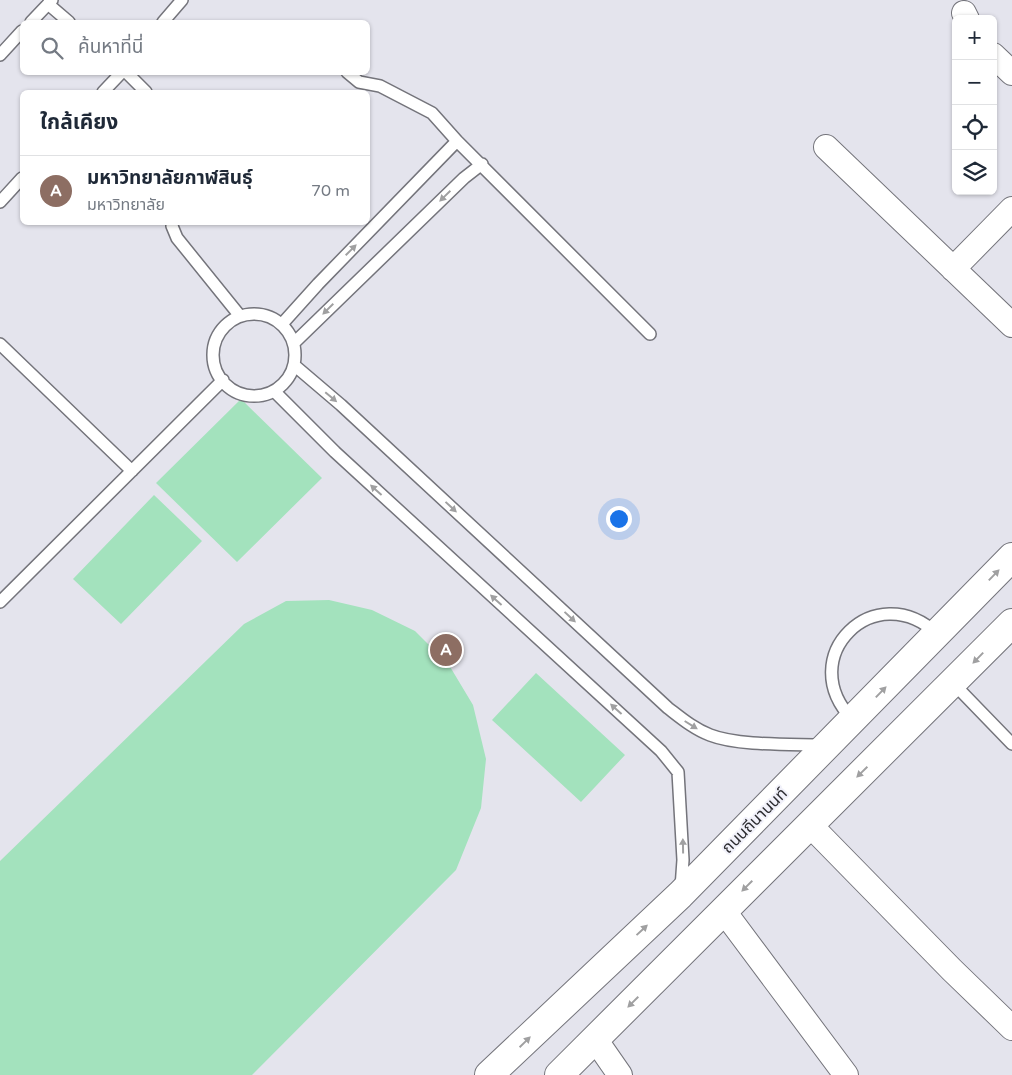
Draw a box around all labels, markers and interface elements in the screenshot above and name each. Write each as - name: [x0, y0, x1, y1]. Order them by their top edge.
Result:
- map controls: [952, 15, 997, 195]
- button: +: [952, 15, 997, 60]
- search box: [20, 20, 370, 75]
- icon: search: [38, 34, 66, 62]
- text: ค้นหาที่นี่: [78, 36, 143, 58]
- button: −: [952, 60, 997, 105]
- button: locate: [952, 105, 997, 150]
- text: ใกล้เคียง: [40, 110, 118, 135]
- button: layers: [952, 150, 997, 195]
- text: มหาวิทยาลัยกาฬสินธุ์: [87, 167, 253, 189]
- text: A: [50, 181, 62, 201]
- text: 70 m: [311, 181, 350, 201]
- one-way arrow: [439, 190, 451, 202]
- text: มหาวิทยาลัย: [87, 195, 165, 215]
- one-way arrow: [345, 244, 357, 256]
- one-way arrow: [322, 302, 334, 314]
- one-way arrow: [325, 391, 338, 402]
- one-way arrow: [371, 484, 383, 496]
- one-way arrow: [444, 501, 456, 513]
- your location: [606, 506, 632, 532]
- one-way arrow: [988, 569, 1000, 581]
- one-way arrow: [491, 594, 503, 606]
- one-way arrow: [564, 611, 576, 623]
- pin: A: [430, 631, 462, 669]
- one-way arrow: [972, 651, 984, 663]
- one-way arrow: [875, 686, 887, 698]
- one-way arrow: [610, 704, 622, 715]
- one-way arrow: [685, 720, 698, 729]
- one-way arrow: [856, 766, 868, 778]
- street label: ถนนถีนานนท์: [718, 784, 792, 858]
- one-way arrow: [678, 838, 686, 854]
- one-way arrow: [741, 880, 753, 892]
- one-way arrow: [636, 924, 648, 936]
- one-way arrow: [627, 995, 639, 1007]
- one-way arrow: [518, 1036, 530, 1048]

